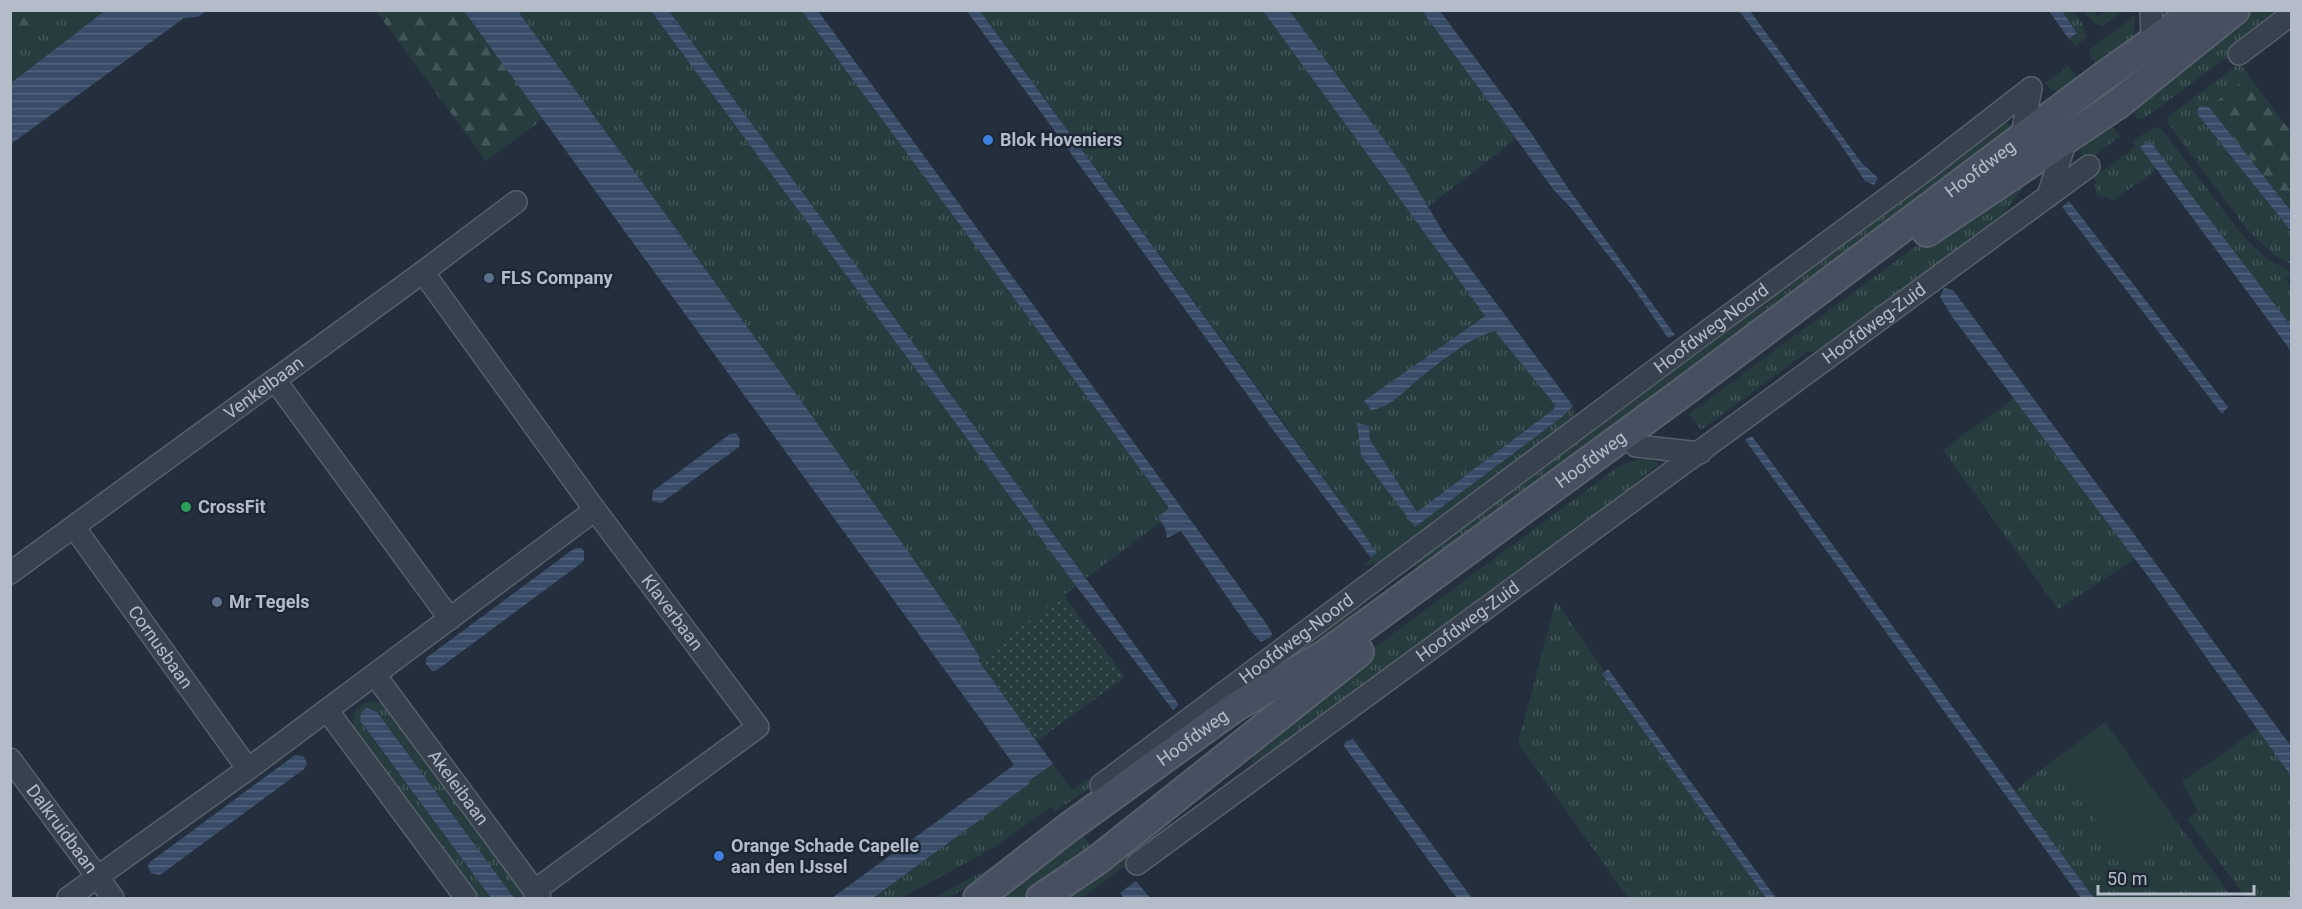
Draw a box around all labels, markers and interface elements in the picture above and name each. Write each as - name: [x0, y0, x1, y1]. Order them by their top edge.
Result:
- place label: Blok Hoveniers: [1000, 129, 1122, 150]
- marker: Blok Hoveniers: [981, 133, 995, 147]
- street label: Hoofdweg: [1941, 135, 2019, 202]
- place label: FLS Company: [501, 267, 614, 288]
- marker: FLS Company: [482, 271, 496, 285]
- street label: Hoofdweg-Zuid: [1818, 278, 1930, 368]
- street label: Hoofdweg-Noord: [1649, 279, 1772, 377]
- street label: Venkelbaan: [220, 352, 307, 424]
- street label: Hoofdweg: [1551, 426, 1630, 492]
- place label: CrossFit: [198, 496, 265, 517]
- marker: CrossFit: [179, 500, 193, 514]
- street label: Klaverbaan: [637, 570, 708, 654]
- street label: Hoofdweg-Zuid: [1412, 576, 1523, 666]
- street label: Hoofdweg-Noord: [1235, 589, 1357, 688]
- place label: Mr Tegels: [229, 591, 309, 612]
- marker: Mr Tegels: [210, 595, 224, 609]
- street label: Cornusbaan: [124, 601, 198, 692]
- street label: Hoofdweg: [1153, 704, 1232, 770]
- street label: Akeleibaan: [424, 746, 493, 829]
- street label: Dalkruidbaan: [22, 780, 102, 877]
- place label: Orange Schade Capelle aan den IJssel: [731, 835, 919, 877]
- marker: Orange Schade Capelle aan den IJssel: [712, 849, 726, 863]
- scale bar: [2098, 858, 2254, 896]
- text: 50 m: [2107, 868, 2147, 889]

